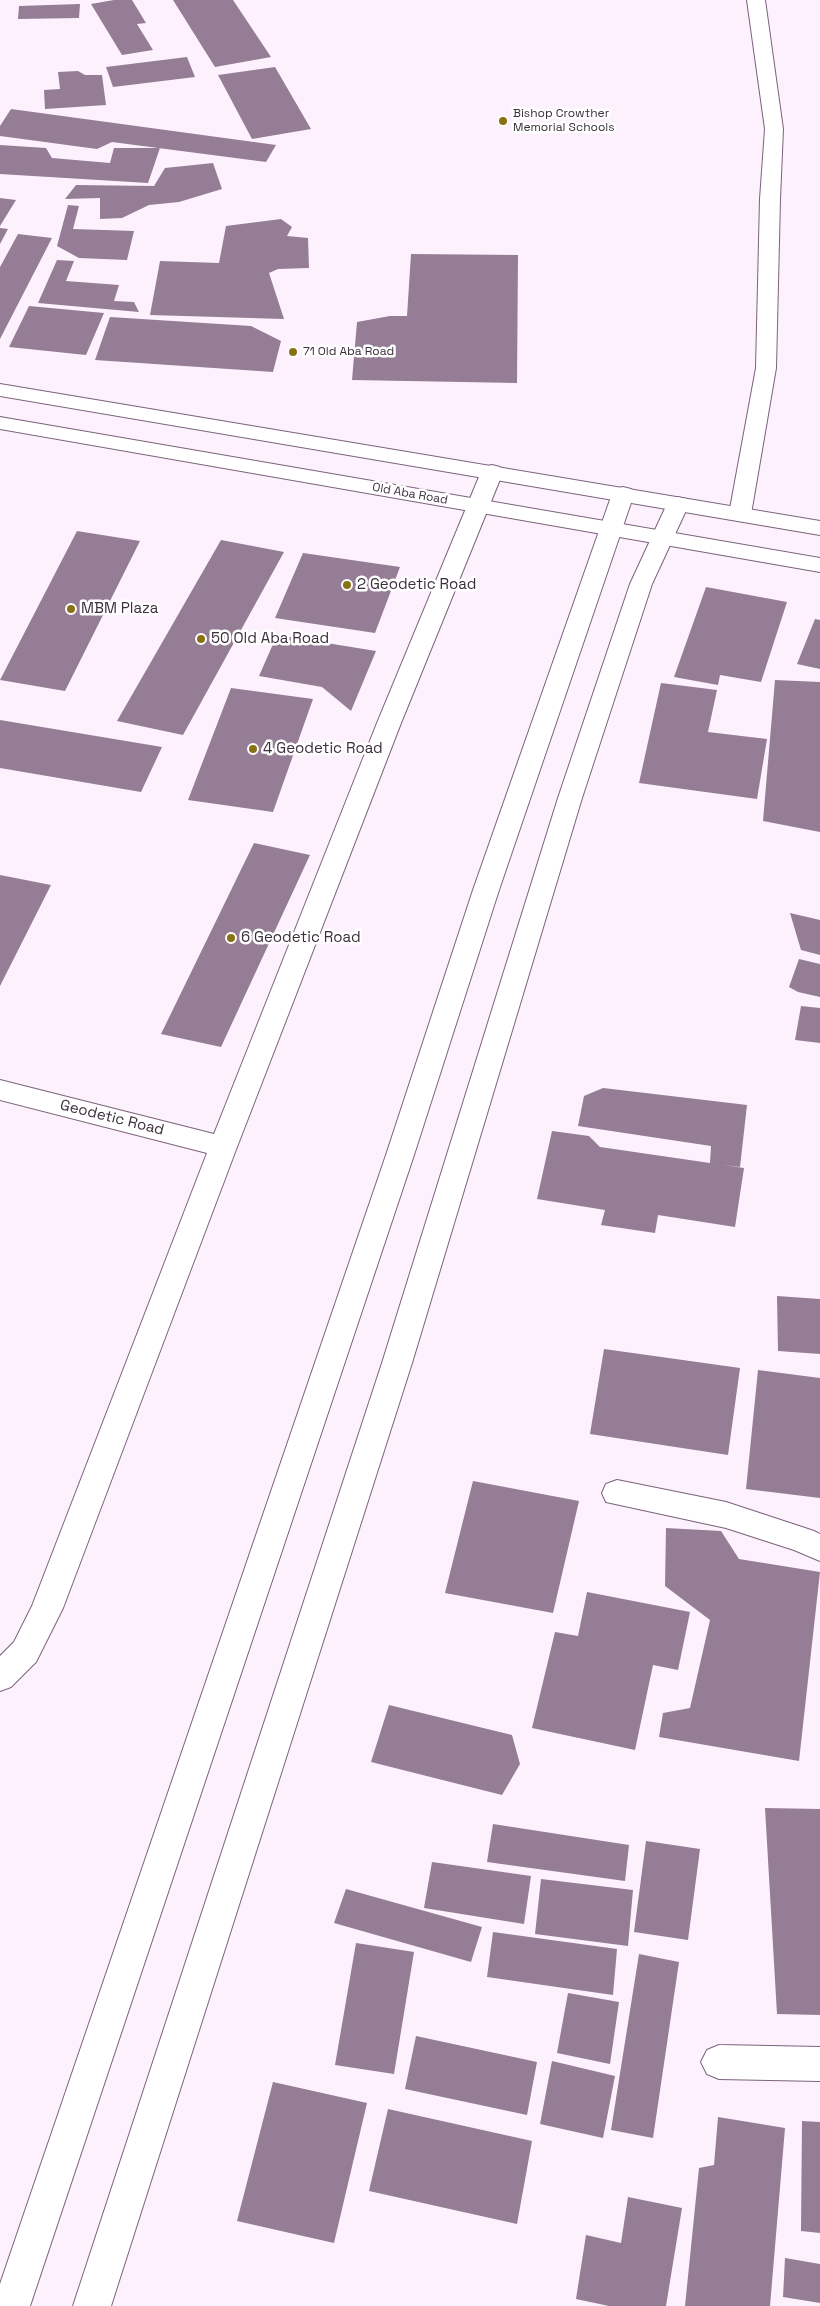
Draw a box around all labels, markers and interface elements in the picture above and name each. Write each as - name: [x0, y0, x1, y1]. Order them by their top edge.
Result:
- place label: Bishop Crowther Memorial Schools: [513, 107, 615, 135]
- marker: Bishop Crowther Memorial Schools: [497, 115, 509, 127]
- place label: 71 Old Aba Road: [303, 345, 394, 359]
- marker: 71 Old Aba Road: [287, 346, 299, 358]
- street label: Old Aba Road: [371, 480, 449, 508]
- place label: 2 Geodetic Road: [357, 576, 476, 594]
- marker: 2 Geodetic Road: [341, 579, 353, 591]
- place label: MBM Plaza: [81, 600, 158, 618]
- marker: MBM Plaza: [65, 603, 77, 615]
- place label: 50 Old Aba Road: [211, 630, 329, 648]
- marker: 50 Old Aba Road: [195, 633, 207, 645]
- place label: 4 Geodetic Road: [263, 740, 383, 758]
- marker: 4 Geodetic Road: [247, 743, 259, 755]
- place label: 6 Geodetic Road: [241, 929, 361, 947]
- marker: 6 Geodetic Road: [225, 932, 237, 944]
- street label: Geodetic Road: [58, 1096, 166, 1140]

